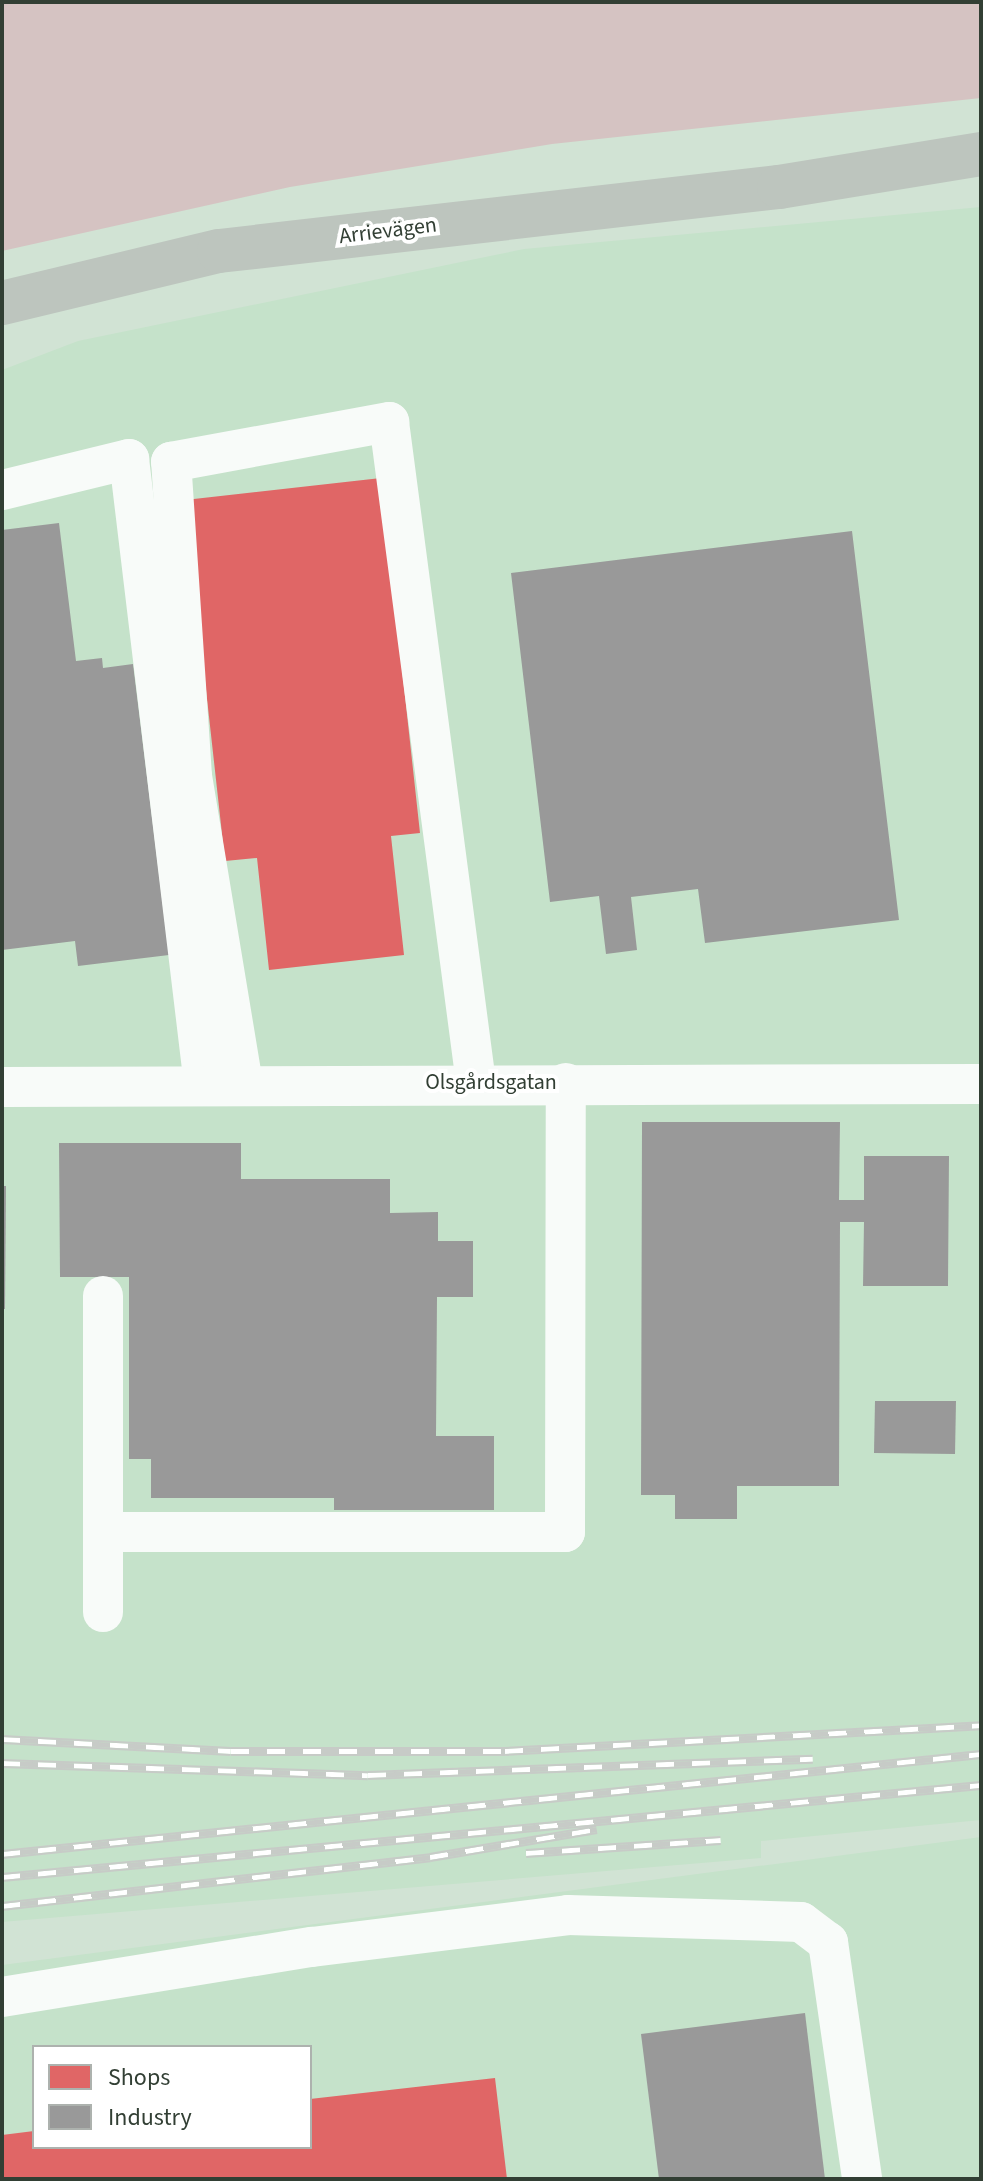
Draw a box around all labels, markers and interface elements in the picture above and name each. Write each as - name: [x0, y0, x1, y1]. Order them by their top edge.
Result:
- street label: Arrievägen: [338, 212, 438, 250]
- street label: Olsgårdsgatan: [425, 1070, 557, 1096]
- legend: [32, 2045, 312, 2149]
- text: Shops: [108, 2060, 170, 2095]
- text: Industry: [108, 2100, 192, 2135]

